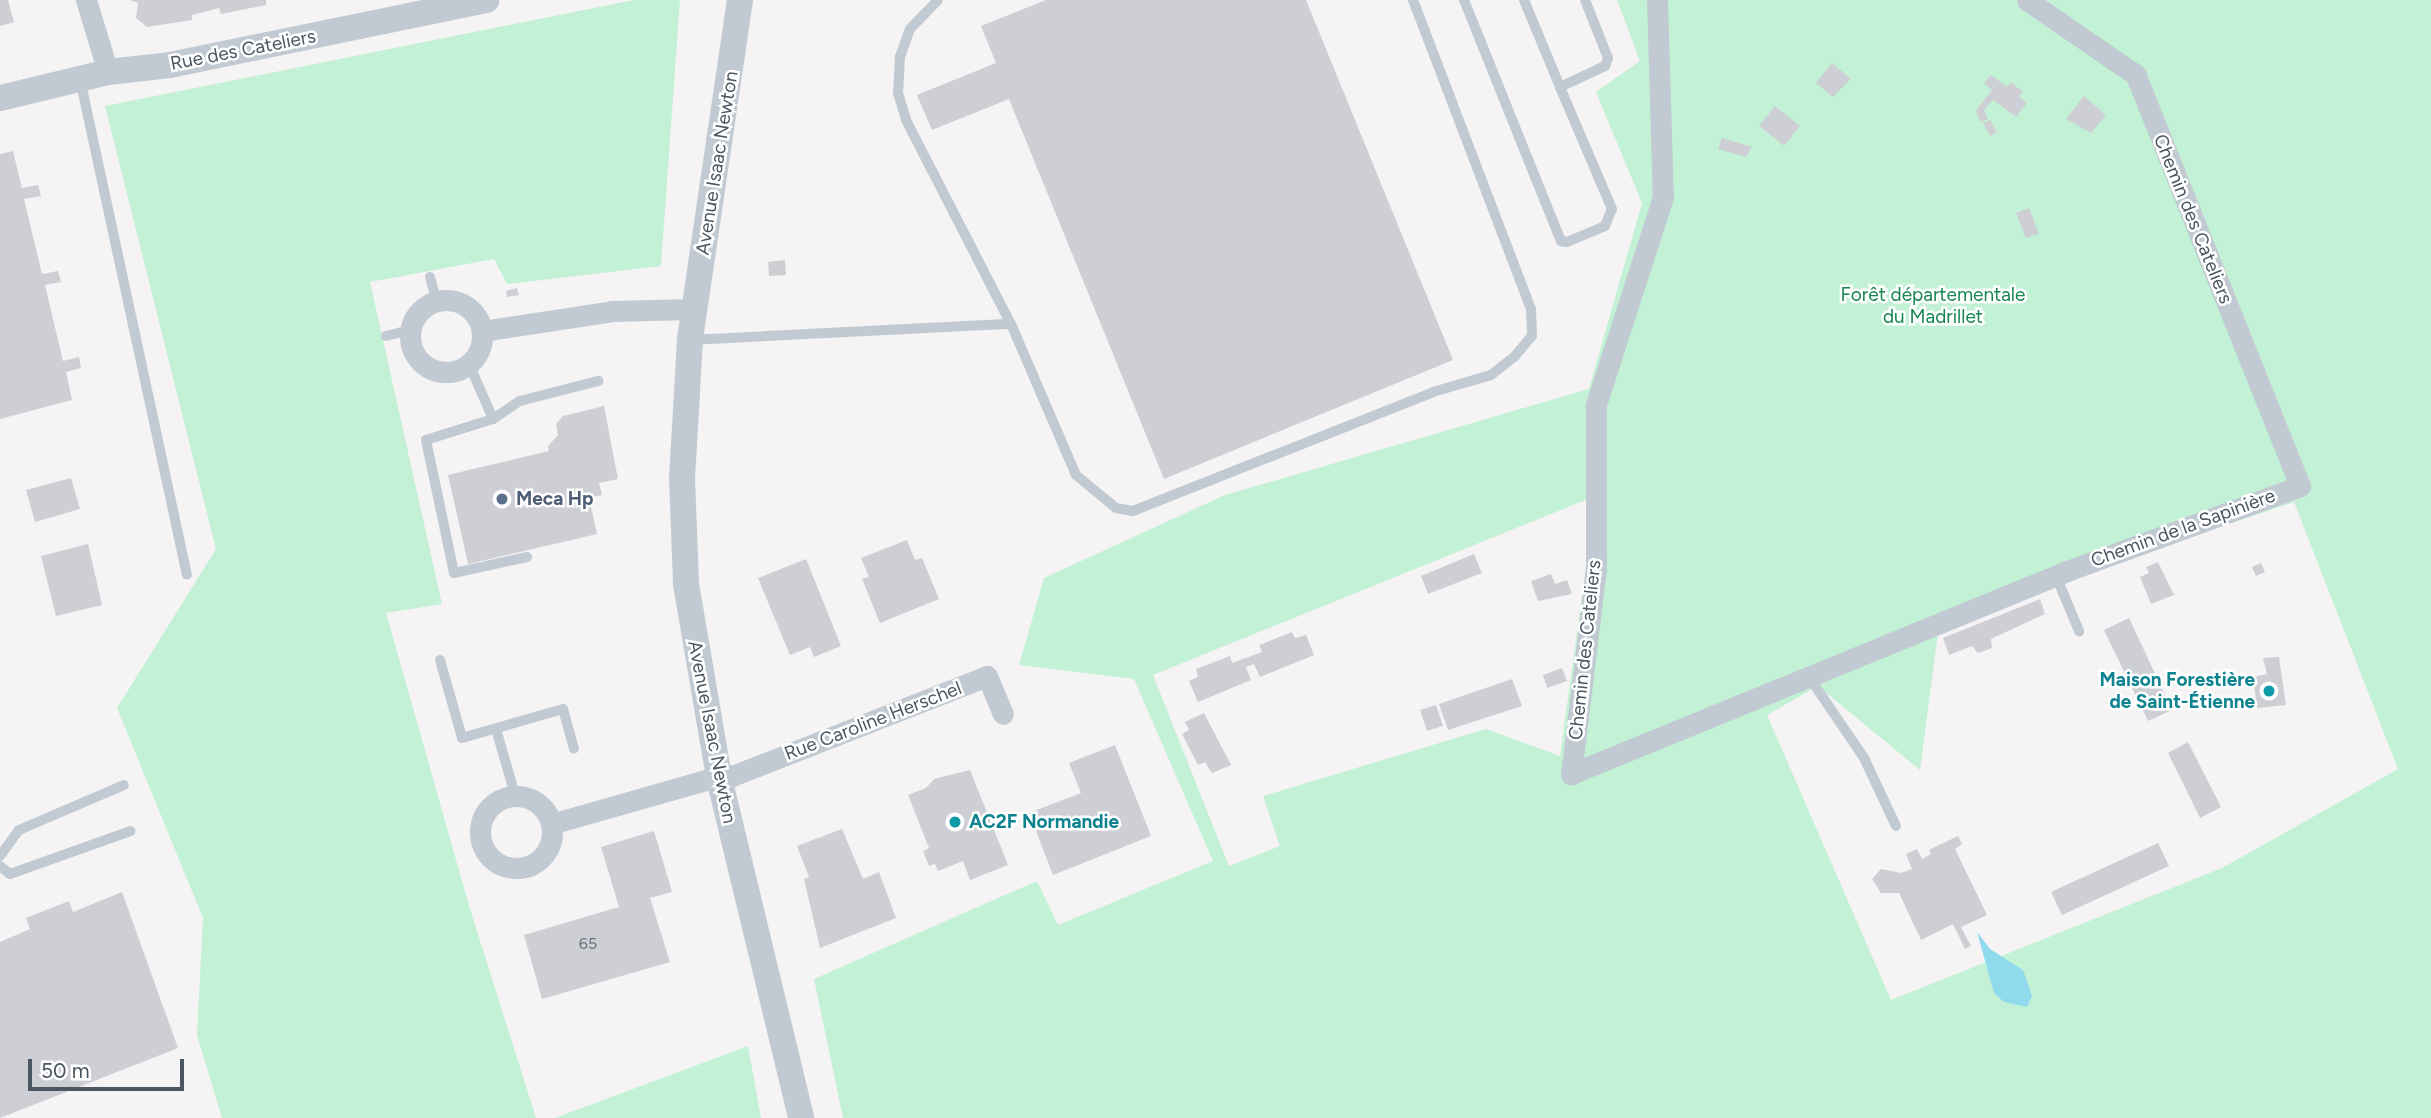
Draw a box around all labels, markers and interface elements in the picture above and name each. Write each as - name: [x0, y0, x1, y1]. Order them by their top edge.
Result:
- street label: Rue des Cateliers: [168, 25, 318, 75]
- street label: Avenue Isaac Newton: [691, 69, 743, 257]
- street label: Chemin des Cateliers: [2149, 131, 2237, 307]
- park label: Forêt départementale du Madrillet: [1841, 284, 2025, 328]
- street label: Chemin de la Sapinière: [2088, 484, 2278, 572]
- place label: Meca Hp: [516, 488, 594, 510]
- marker: Meca Hp: [494, 491, 510, 507]
- street label: Chemin des Cateliers: [1564, 559, 1606, 741]
- street label: Avenue Isaac Newton: [683, 639, 741, 825]
- place label: Maison Forestière de Saint-Étienne: [2099, 669, 2255, 713]
- street label: Rue Caroline Herschel: [781, 677, 965, 765]
- marker: Maison Forestière de Saint-Étienne: [2261, 683, 2277, 699]
- place label: AC2F Normandie: [969, 811, 1119, 833]
- marker: AC2F Normandie: [947, 814, 963, 830]
- house number: 65: [579, 934, 597, 954]
- scale bar: [32, 1044, 187, 1088]
- text: 50 m: [41, 1058, 90, 1083]

